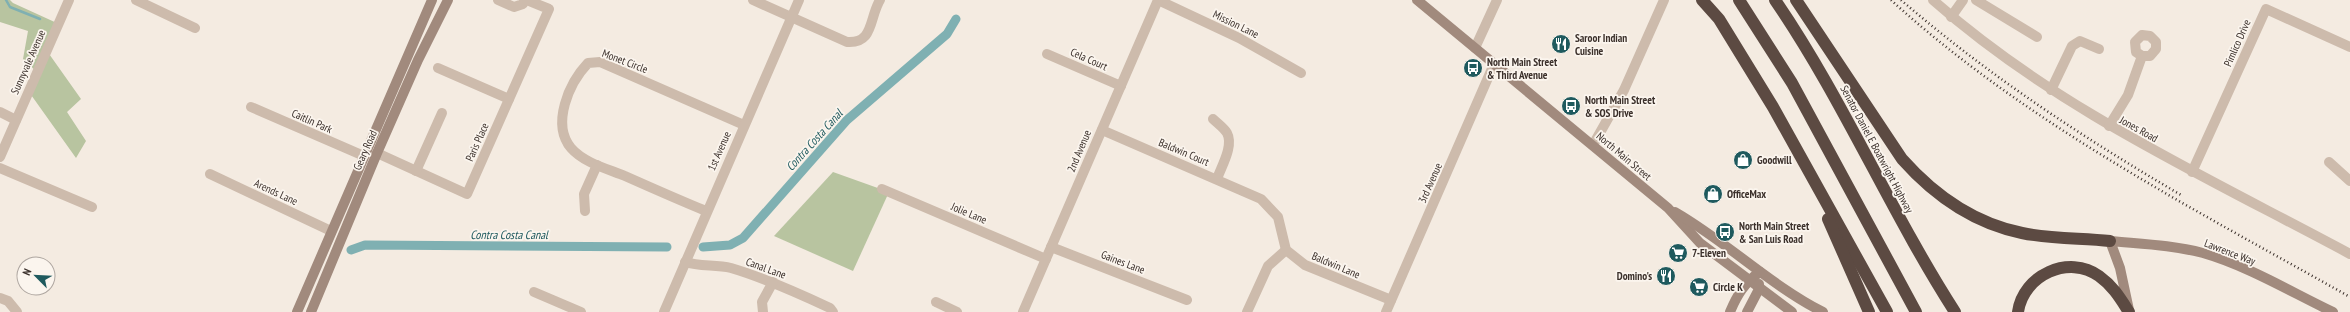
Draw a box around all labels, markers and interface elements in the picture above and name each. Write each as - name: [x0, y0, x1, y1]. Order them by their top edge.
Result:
- street label: Mission Lane: [1211, 7, 1262, 41]
- street label: Pimlico Drive: [2220, 17, 2254, 69]
- street label: Sunnyvale Avenue: [8, 27, 49, 96]
- place label: Saroor Indian Cuisine: [1575, 31, 1627, 58]
- restaurant icon: Saroor Indian Cuisine: [1550, 33, 1572, 55]
- street label: Cela Court: [1068, 45, 1110, 73]
- street label: Monet Circle: [600, 46, 650, 76]
- place label: North Main Street & Third Avenue: [1487, 55, 1558, 82]
- bus stop icon: North Main Street & Third Avenue: [1462, 57, 1484, 79]
- street label: Senator Daniel E Boatwright Highway: [1837, 83, 1917, 216]
- place label: North Main Street & SOS Drive: [1585, 93, 1656, 120]
- bus stop icon: North Main Street & SOS Drive: [1560, 95, 1582, 117]
- water label: Contra Costa Canal: [782, 105, 846, 174]
- street label: Caitlin Park: [289, 106, 335, 136]
- street label: Jones Road: [2117, 112, 2161, 145]
- street label: Paris Place: [462, 120, 492, 163]
- street label: 2nd Avenue: [1064, 127, 1094, 174]
- street label: Geary Road: [350, 128, 380, 172]
- street label: 1st Avenue: [704, 129, 734, 173]
- street label: North Main Street: [1594, 129, 1654, 183]
- street label: Baldwin Court: [1157, 135, 1211, 169]
- shop icon: Goodwill: [1732, 149, 1754, 171]
- place label: Goodwill: [1757, 153, 1792, 167]
- street label: 3rd Avenue: [1415, 160, 1445, 205]
- street label: Arends Lane: [252, 176, 300, 208]
- shop icon: OfficeMax: [1702, 183, 1724, 205]
- place label: OfficeMax: [1727, 187, 1766, 201]
- street label: Jolie Lane: [948, 199, 989, 227]
- place label: North Main Street & San Luis Road: [1739, 219, 1810, 246]
- bus stop icon: North Main Street & San Luis Road: [1714, 221, 1736, 243]
- water label: Contra Costa Canal: [470, 227, 549, 242]
- street label: Lawrence Way: [2202, 236, 2258, 268]
- supermarket icon: 7-Eleven: [1667, 242, 1689, 264]
- place label: 7-Eleven: [1692, 246, 1726, 260]
- street label: Gaines Lane: [1099, 247, 1147, 277]
- street label: Baldwin Lane: [1310, 249, 1363, 282]
- street label: Canal Lane: [744, 254, 788, 282]
- north arrow: [16, 256, 56, 296]
- restaurant icon: Domino's: [1655, 265, 1677, 287]
- text: N: [19, 266, 34, 277]
- place label: Domino's: [1617, 269, 1652, 283]
- supermarket icon: Circle K: [1688, 276, 1710, 298]
- place label: Circle K: [1713, 280, 1743, 294]

